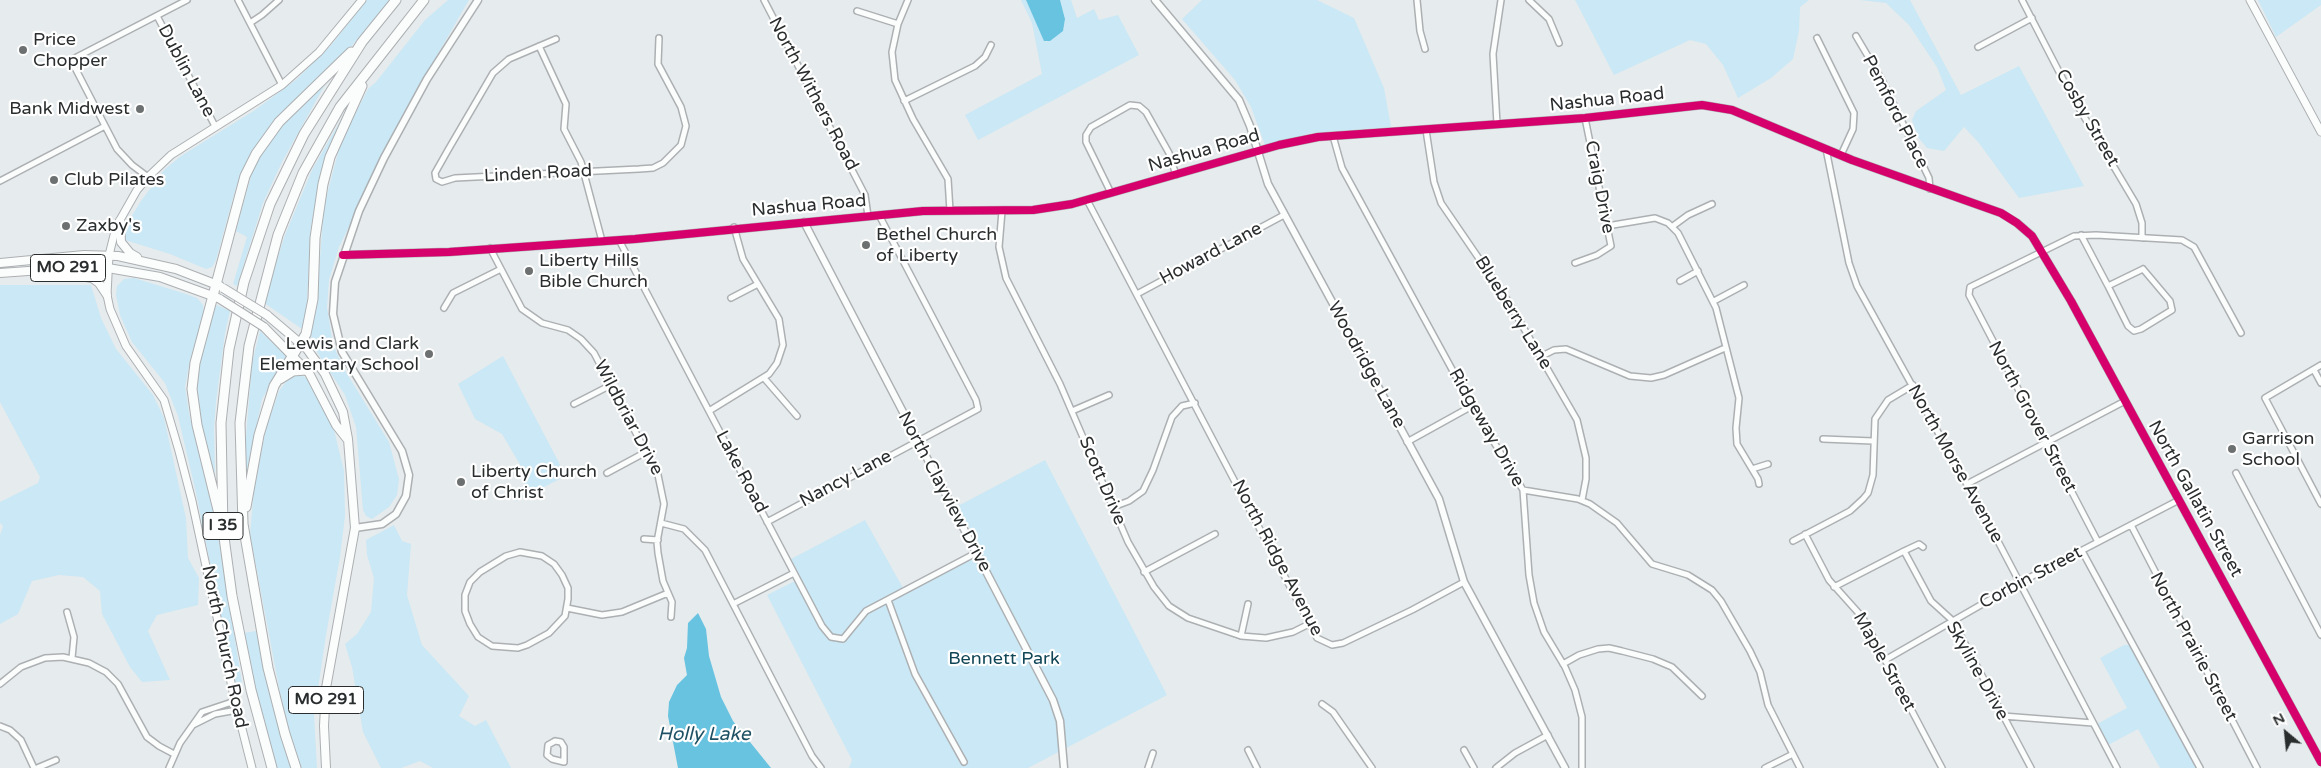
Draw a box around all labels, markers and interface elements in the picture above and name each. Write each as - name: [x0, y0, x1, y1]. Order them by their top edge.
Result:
- street label: North Withers Road: [763, 14, 863, 174]
- street label: Dublin Lane: [153, 21, 219, 121]
- place label: Price Chopper: [33, 29, 107, 72]
- marker: Price Chopper: [17, 44, 29, 56]
- street label: Pemford Place: [1857, 52, 1933, 172]
- street label: Cosby Street: [2050, 65, 2124, 171]
- street label: Nashua Road: [1549, 83, 1665, 117]
- place label: Bank Midwest: [9, 98, 130, 120]
- marker: Bank Midwest: [134, 103, 146, 115]
- street label: Nashua Road: [1146, 125, 1262, 177]
- street label: Craig Drive: [1579, 139, 1619, 235]
- street label: Linden Road: [483, 160, 593, 188]
- place label: Club Pilates: [64, 169, 164, 191]
- marker: Club Pilates: [48, 174, 60, 186]
- street label: Nashua Road: [751, 190, 867, 222]
- place label: Zaxby's: [76, 215, 141, 237]
- street label: Howard Lane: [1156, 218, 1266, 290]
- marker: Zaxby's: [60, 220, 72, 232]
- place label: Bethel Church of Liberty: [876, 224, 997, 266]
- marker: Bethel Church of Liberty: [860, 239, 872, 251]
- place label: Liberty Hills Bible Church: [539, 250, 648, 292]
- street label: Blueberry Lane: [1470, 252, 1556, 374]
- road number: MO 291: [30, 254, 106, 282]
- marker: Liberty Hills Bible Church: [523, 265, 535, 277]
- street label: Woodridge Lane: [1322, 298, 1410, 432]
- place label: Lewis and Clark Elementary School: [259, 333, 419, 376]
- street label: North Grover Street: [1983, 338, 2081, 496]
- marker: Lewis and Clark Elementary School: [423, 348, 435, 360]
- street label: Wildbriar Drive: [589, 357, 667, 479]
- street label: Ridgeway Drive: [1443, 365, 1529, 491]
- street label: North Morse Avenue: [1903, 381, 2007, 547]
- street label: North Clayview Drive: [893, 408, 995, 576]
- street label: North Gallatin Street: [2143, 417, 2247, 581]
- street label: Lake Road: [710, 427, 772, 517]
- place label: Garrison School: [2242, 428, 2315, 470]
- street label: Scott Drive: [1074, 433, 1130, 529]
- marker: Garrison School: [2226, 443, 2238, 455]
- street label: Nancy Lane: [796, 446, 896, 512]
- place label: Liberty Church of Christ: [471, 461, 597, 504]
- marker: Liberty Church of Christ: [455, 476, 467, 488]
- street label: North Ridge Avenue: [1227, 476, 1327, 640]
- road number: I 35: [203, 512, 243, 540]
- street label: Corbin Street: [1976, 542, 2086, 614]
- street label: North Church Road: [196, 564, 252, 730]
- street label: North Prairie Street: [2145, 569, 2241, 725]
- street label: Maple Street: [1848, 609, 1920, 715]
- street label: Skyline Drive: [1941, 618, 2013, 724]
- park label: Bennett Park: [948, 648, 1060, 670]
- road number: MO 291: [288, 686, 364, 714]
- north arrow: [2261, 708, 2311, 758]
- text: N: [2270, 709, 2288, 729]
- water label: Holly Lake: [658, 724, 750, 746]

